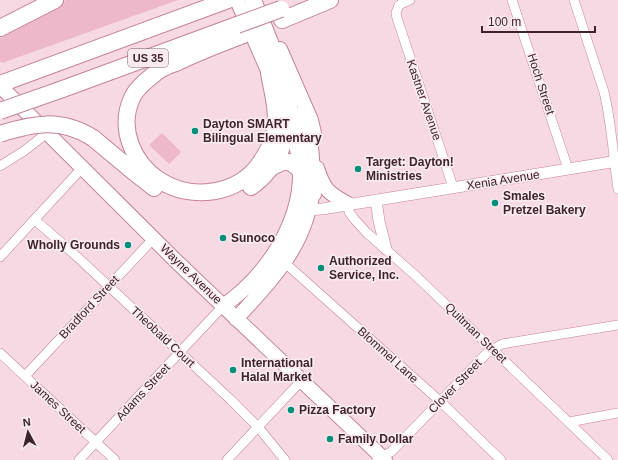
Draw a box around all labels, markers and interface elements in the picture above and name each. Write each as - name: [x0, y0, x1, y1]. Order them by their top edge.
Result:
- scale bar: [482, 8, 595, 34]
- text: 100 m: [488, 15, 521, 29]
- road number: US 35: [128, 49, 168, 67]
- street label: Hoch Street: [525, 52, 558, 117]
- street label: Kastner Avenue: [404, 58, 444, 143]
- place label: Dayton SMART Bilingual Elementary: [203, 117, 322, 145]
- marker: Dayton SMART Bilingual Elementary: [190, 126, 200, 136]
- place label: Target: Dayton! Ministries: [366, 155, 454, 183]
- marker: Target: Dayton! Ministries: [353, 164, 363, 174]
- street label: Xenia Avenue: [465, 167, 541, 193]
- place label: Smales Pretzel Bakery: [503, 189, 586, 217]
- marker: Smales Pretzel Bakery: [490, 198, 500, 208]
- place label: Sunoco: [231, 231, 275, 245]
- marker: Sunoco: [218, 233, 228, 243]
- place label: Wholly Grounds: [27, 238, 120, 252]
- marker: Wholly Grounds: [123, 240, 133, 250]
- street label: Wayne Avenue: [157, 241, 225, 307]
- place label: Authorized Service, Inc.: [329, 254, 399, 282]
- marker: Authorized Service, Inc.: [316, 263, 326, 273]
- street label: Bradford Street: [56, 272, 122, 342]
- street label: Quitman Street: [442, 300, 510, 367]
- street label: Theobald Court: [128, 304, 199, 371]
- street label: Blommel Lane: [355, 324, 421, 386]
- street label: Clover Street: [426, 355, 485, 416]
- place label: International Halal Market: [241, 356, 313, 384]
- street label: Adams Street: [113, 360, 173, 423]
- marker: International Halal Market: [228, 365, 238, 375]
- street label: James Street: [27, 378, 89, 437]
- place label: Pizza Factory: [299, 403, 376, 417]
- marker: Pizza Factory: [286, 405, 296, 415]
- north arrow: [8, 412, 48, 452]
- text: N: [22, 416, 32, 429]
- place label: Family Dollar: [338, 432, 414, 446]
- marker: Family Dollar: [325, 434, 335, 444]

